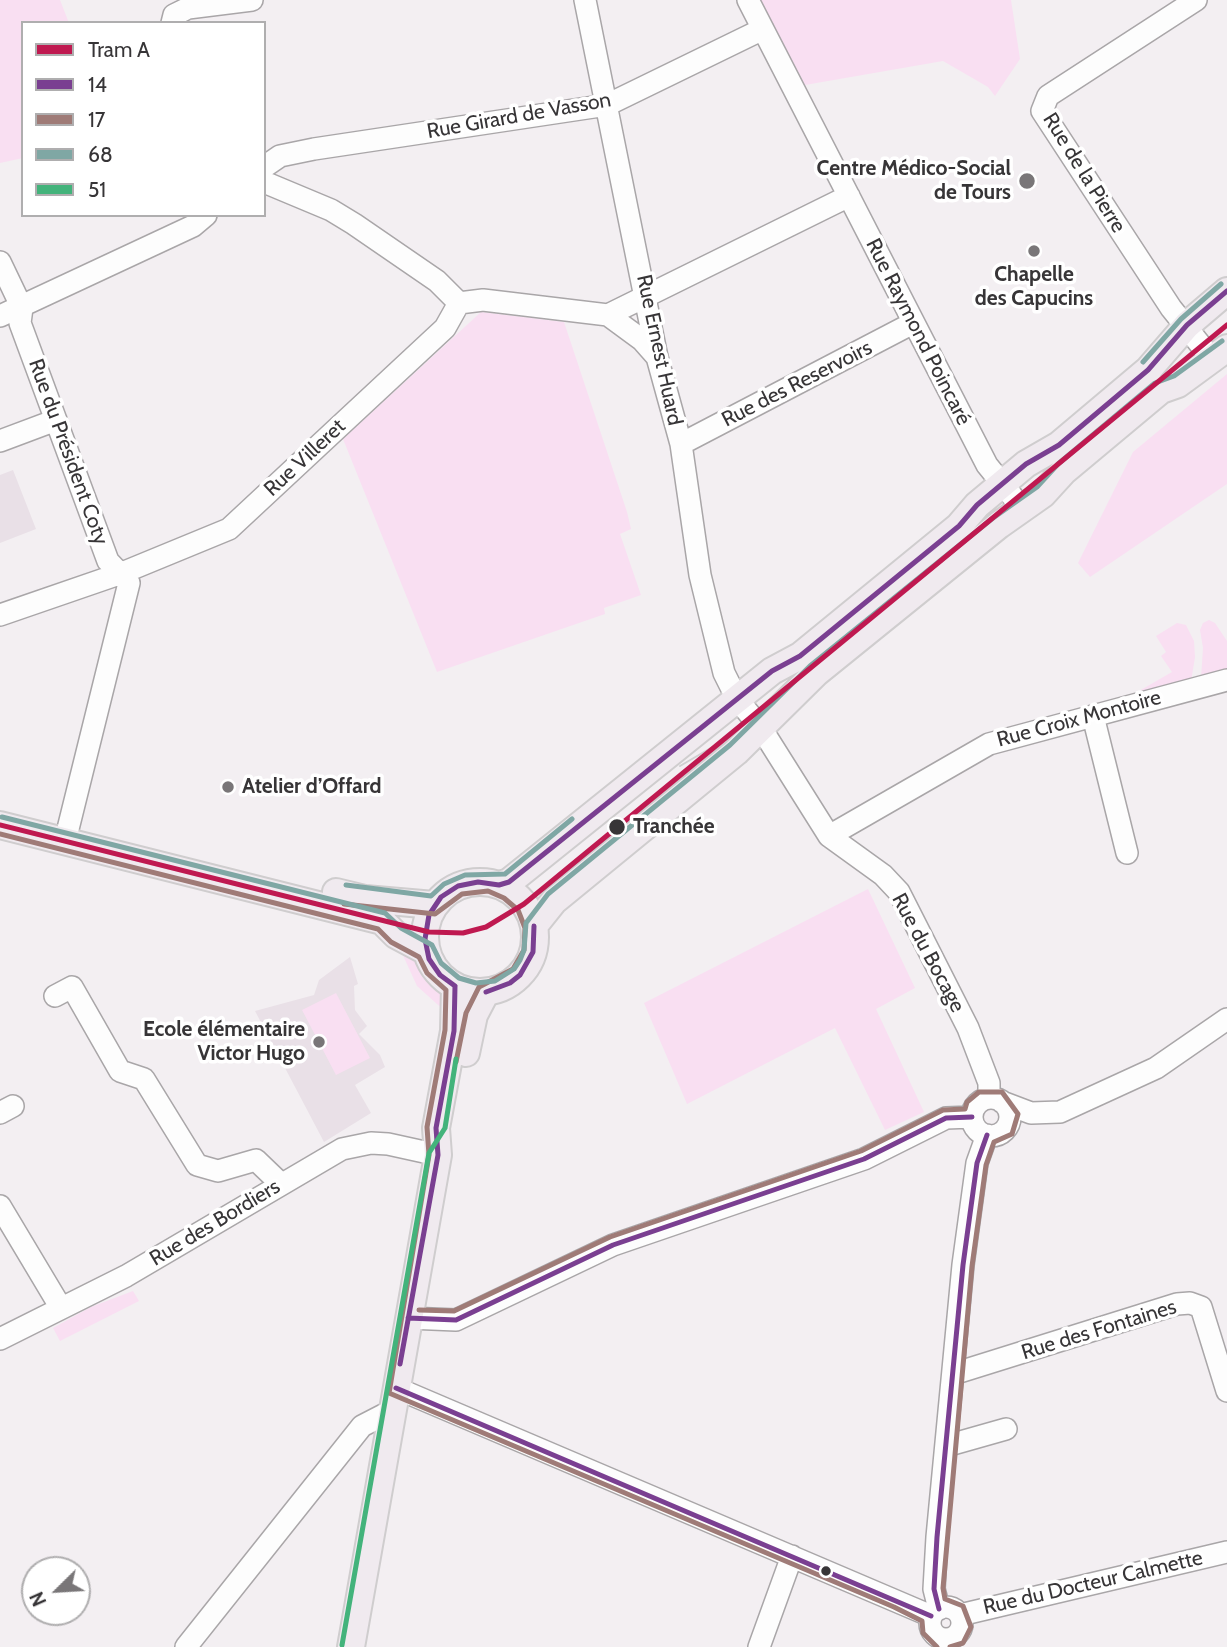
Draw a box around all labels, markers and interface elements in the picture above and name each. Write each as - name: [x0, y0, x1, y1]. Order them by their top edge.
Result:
- legend: [21, 21, 266, 217]
- text: Tram A: [88, 37, 150, 62]
- text: 14: [88, 72, 107, 97]
- street label: Rue Girard de Vasson: [425, 87, 613, 145]
- text: 17: [88, 107, 105, 132]
- street label: Rue de la Pierre: [1037, 108, 1131, 238]
- text: 68: [88, 142, 113, 167]
- place label: Centre Médico-Social de Tours: [817, 156, 1011, 206]
- marker: Centre Médico-Social de Tours: [1017, 171, 1037, 191]
- text: 51: [88, 177, 106, 202]
- street label: Rue Raymond Poincaré: [860, 235, 976, 429]
- marker: Chapelle des Capucins: [1026, 243, 1042, 259]
- place label: Chapelle des Capucins: [975, 262, 1093, 312]
- street label: Rue Ernest Huard: [631, 272, 687, 428]
- street label: Rue des Reservoirs: [718, 335, 876, 433]
- street label: Rue du Président Coty: [23, 356, 113, 548]
- street label: Rue Villeret: [259, 414, 351, 502]
- street label: Rue Croix Montoire: [994, 685, 1164, 753]
- place label: Atelier d’Offard: [242, 774, 381, 800]
- marker: Atelier d’Offard: [220, 779, 236, 795]
- place label: Tranchée: [633, 814, 715, 840]
- marker: Tranchée: [607, 817, 627, 837]
- street label: Rue du Bocage: [886, 889, 970, 1017]
- place label: Ecole élémentaire Victor Hugo: [143, 1017, 305, 1067]
- marker: Ecole élémentaire Victor Hugo: [311, 1034, 327, 1050]
- street label: Rue des Bordiers: [145, 1174, 285, 1272]
- street label: Rue des Fontaines: [1018, 1294, 1180, 1366]
- street label: Rue du Docteur Calmette: [981, 1545, 1205, 1621]
- north arrow: [21, 1556, 91, 1626]
- unlabelled marker: [819, 1564, 833, 1578]
- text: N: [25, 1588, 51, 1610]

